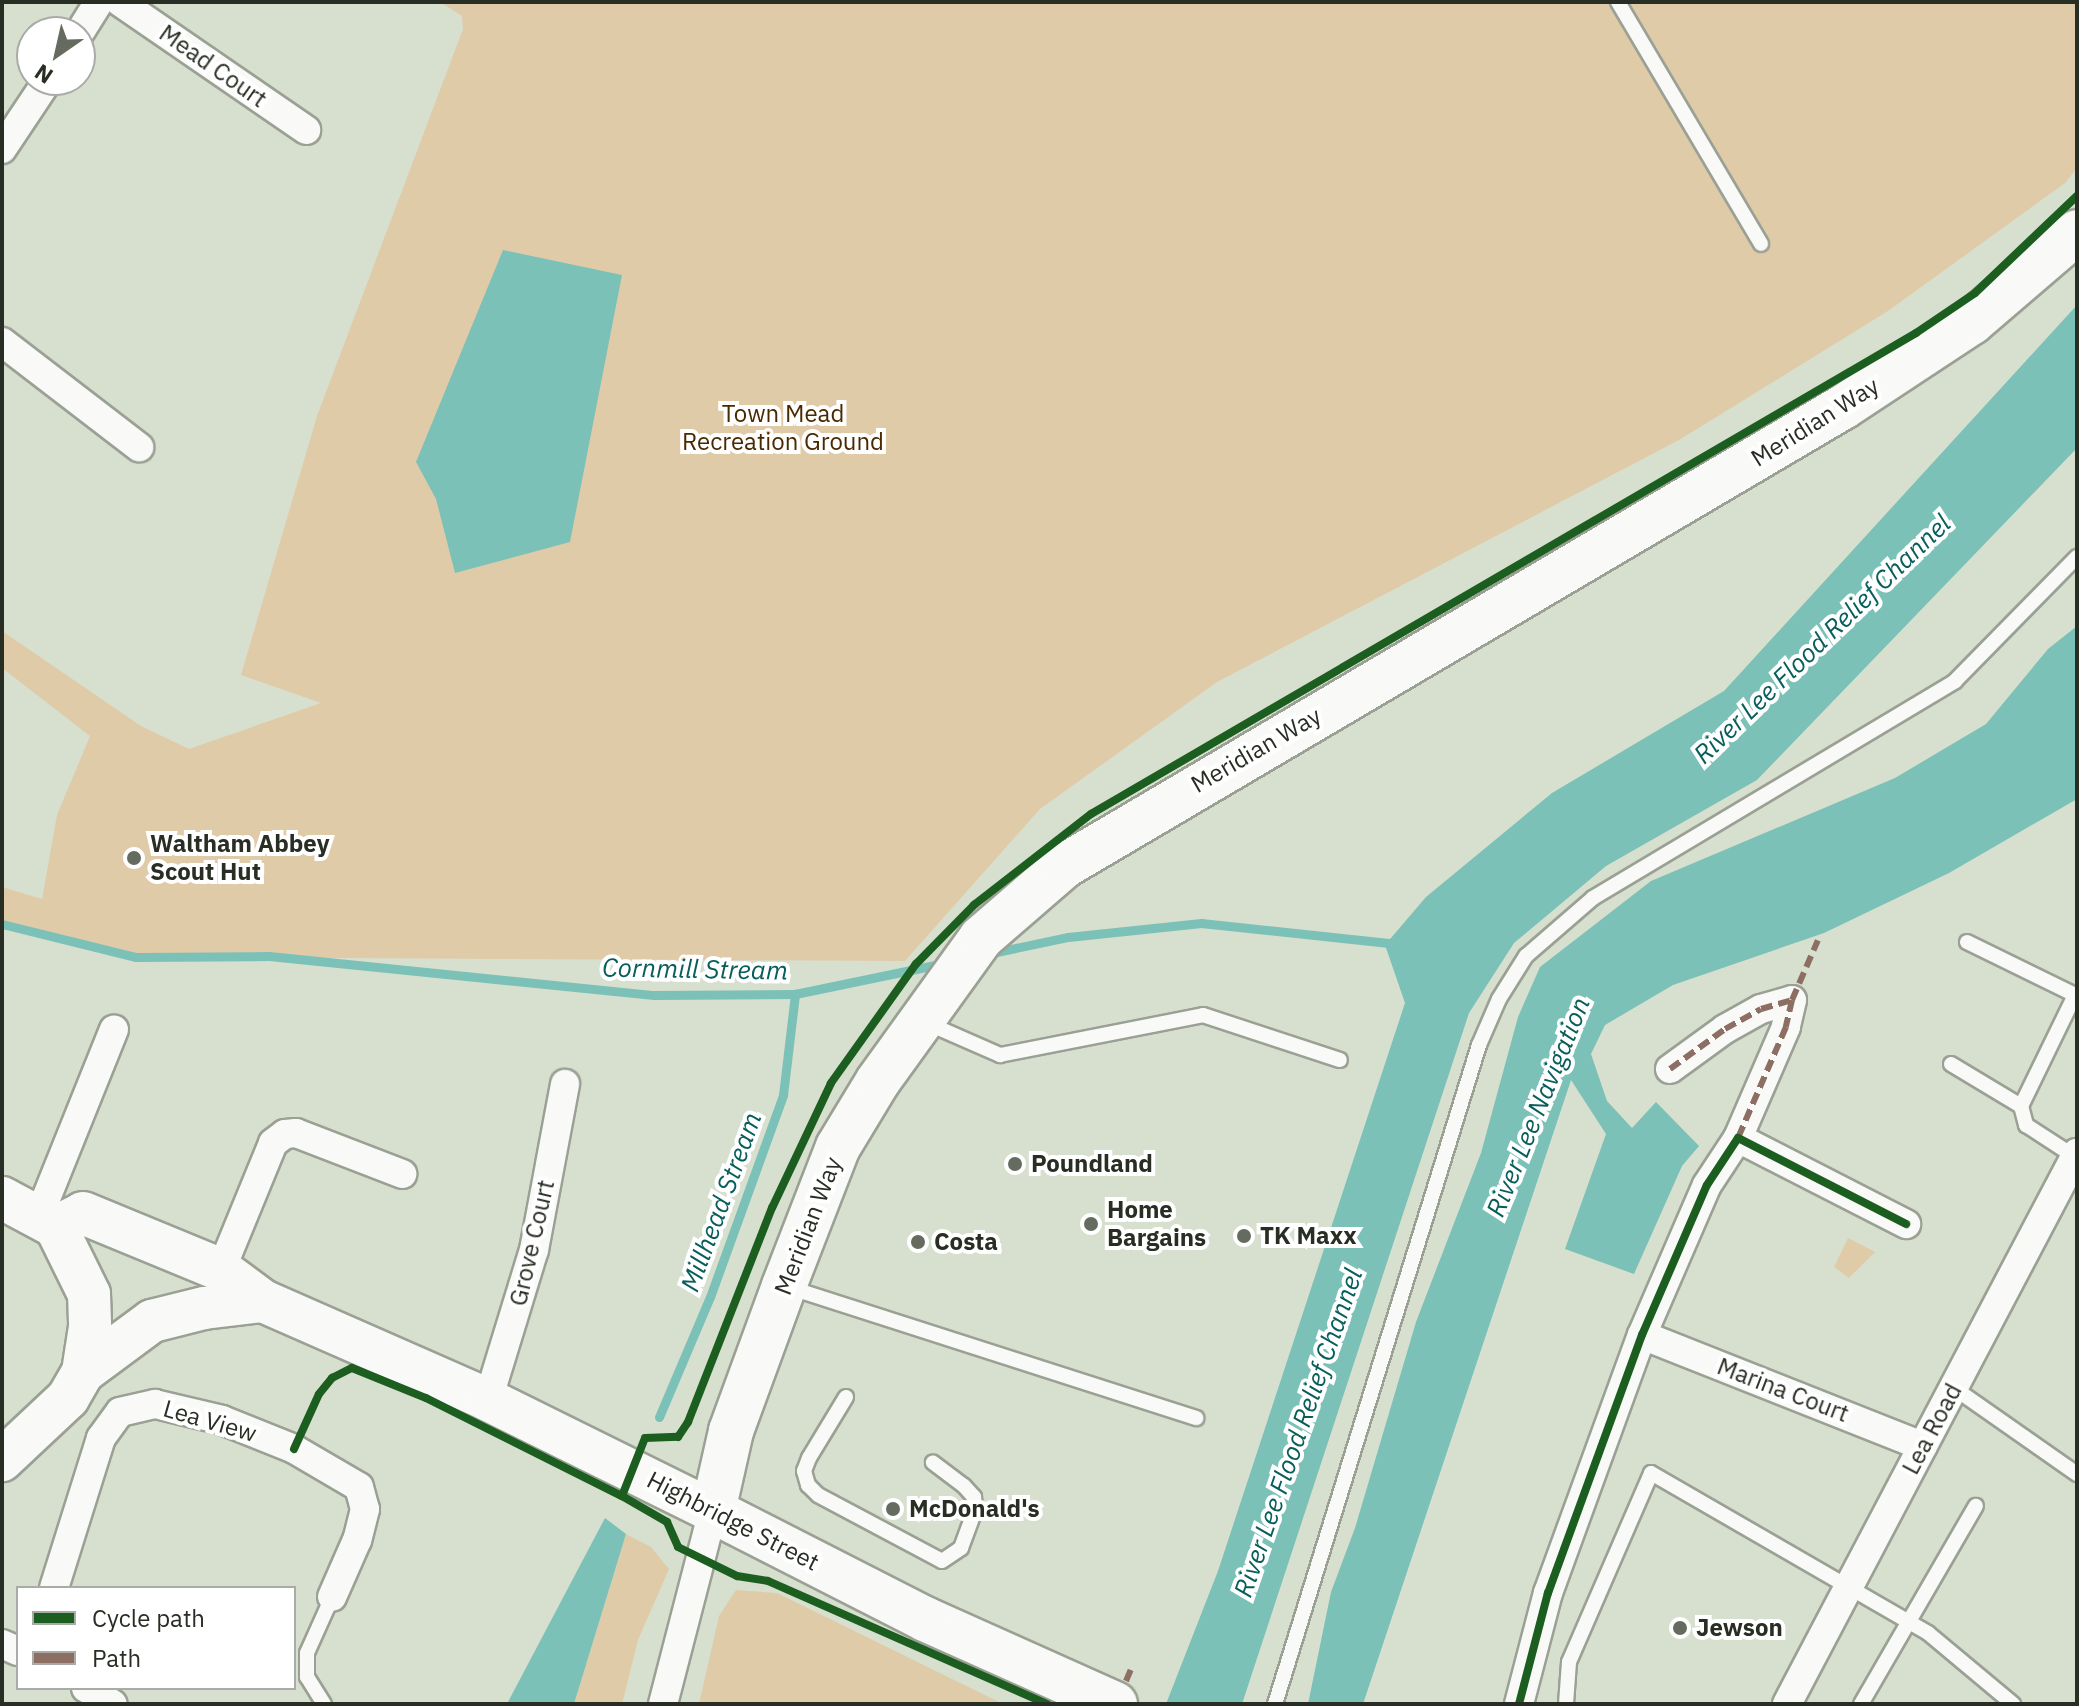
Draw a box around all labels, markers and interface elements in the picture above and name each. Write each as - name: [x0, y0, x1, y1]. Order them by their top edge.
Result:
- north arrow: [16, 16, 96, 96]
- street label: Mead Court: [154, 19, 272, 113]
- text: N: [29, 58, 58, 91]
- street label: Meridian Way: [1746, 371, 1884, 473]
- park label: Town Mead Recreation Ground: [682, 400, 884, 456]
- water label: River Lee Flood Relief Channel: [1687, 508, 1957, 770]
- street label: Meridian Way: [1186, 701, 1326, 799]
- place label: Waltham Abbey Scout Hut: [150, 830, 329, 886]
- marker: Waltham Abbey Scout Hut: [125, 849, 143, 867]
- water label: Cornmill Stream: [602, 952, 788, 986]
- water label: River Lee Navigation: [1480, 993, 1596, 1221]
- water label: Millhead Stream: [674, 1108, 768, 1296]
- place label: Poundland: [1031, 1150, 1153, 1178]
- street label: Meridian Way: [769, 1153, 847, 1299]
- marker: Poundland: [1006, 1155, 1024, 1173]
- street label: Grove Court: [504, 1177, 560, 1309]
- place label: Home Bargains: [1107, 1196, 1206, 1252]
- marker: Home Bargains: [1082, 1215, 1100, 1233]
- place label: TK Maxx: [1260, 1222, 1357, 1250]
- marker: TK Maxx: [1235, 1227, 1253, 1245]
- place label: Costa: [934, 1228, 998, 1256]
- marker: Costa: [909, 1233, 927, 1251]
- water label: River Lee Flood Relief Channel: [1227, 1265, 1369, 1601]
- street label: Marina Court: [1713, 1352, 1853, 1428]
- street label: Lea Road: [1896, 1379, 1968, 1479]
- street label: Lea View: [160, 1394, 260, 1448]
- street label: Highbridge Street: [642, 1465, 824, 1577]
- place label: McDonald's: [909, 1495, 1040, 1523]
- marker: McDonald's: [884, 1500, 902, 1518]
- legend: [16, 1586, 296, 1690]
- text: Cycle path: [92, 1602, 205, 1634]
- place label: Jewson: [1696, 1614, 1783, 1642]
- marker: Jewson: [1671, 1619, 1689, 1637]
- text: Path: [92, 1642, 141, 1674]

